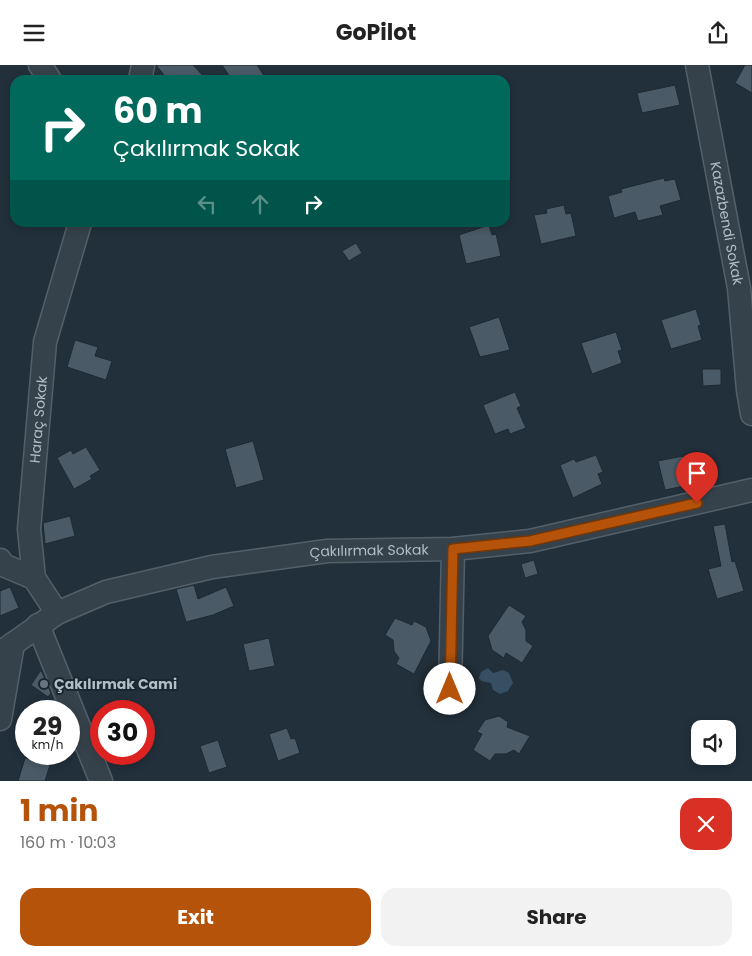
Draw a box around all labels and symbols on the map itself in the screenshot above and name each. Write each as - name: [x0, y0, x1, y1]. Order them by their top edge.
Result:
- street label: Kazazbendi Sokak: [705, 160, 748, 287]
- street label: Haraç Sokak: [25, 374, 52, 464]
- pin: [676, 452, 718, 503]
- street label: Çakılırmak Sokak: [308, 539, 429, 563]
- position arrow: [423, 662, 475, 714]
- place label: Çakılırmak Cami: [54, 674, 177, 694]
- marker: Çakılırmak Cami: [38, 678, 50, 690]
- speed limit sign: 30: [90, 700, 155, 765]

